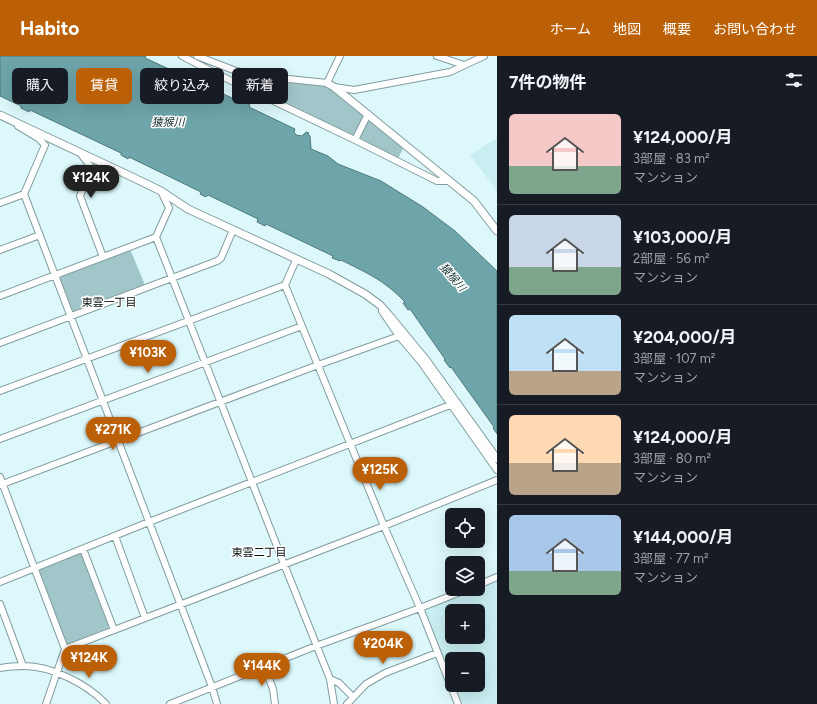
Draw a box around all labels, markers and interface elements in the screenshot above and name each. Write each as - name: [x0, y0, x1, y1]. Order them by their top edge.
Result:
- text: Habito: [20, 17, 79, 40]
- text: ホーム: [549, 21, 591, 38]
- text: 地図: [613, 21, 641, 38]
- text: 概要: [663, 21, 691, 38]
- text: お問い合わせ: [713, 21, 797, 38]
- chip: 購入: [12, 68, 68, 104]
- chip: 賃貸: [76, 68, 132, 104]
- chip: 絞り込み: [140, 68, 224, 104]
- chip: 新着: [232, 68, 288, 104]
- icon: filters: [783, 69, 805, 91]
- text: 7件の物件: [509, 72, 586, 92]
- water label: 猿猴川: [152, 116, 185, 129]
- text: ¥124,000/月: [633, 127, 733, 147]
- icon: home: [541, 130, 589, 178]
- text: 3部屋 · 83 m²: [633, 151, 710, 166]
- pin: ¥124K: [63, 165, 119, 199]
- text: ¥124K: [72, 170, 110, 185]
- text: マンション: [633, 170, 698, 185]
- text: ¥103,000/月: [633, 227, 733, 247]
- icon: home: [541, 231, 589, 279]
- text: 2部屋 · 56 m²: [633, 251, 710, 266]
- water label: 猿猴川: [437, 261, 469, 295]
- text: マンション: [633, 270, 698, 285]
- district label: 東雲一丁目: [82, 296, 137, 309]
- text: ¥204,000/月: [633, 327, 737, 347]
- icon: home: [541, 331, 589, 379]
- pin: ¥103K: [120, 340, 176, 374]
- text: ¥103K: [129, 345, 167, 360]
- text: 3部屋 · 107 m²: [633, 351, 715, 366]
- text: マンション: [633, 370, 698, 385]
- pin: ¥271K: [85, 417, 141, 451]
- text: ¥271K: [95, 422, 131, 437]
- text: ¥124,000/月: [633, 427, 733, 447]
- icon: home: [541, 431, 589, 479]
- text: 3部屋 · 80 m²: [633, 451, 711, 466]
- pin: ¥125K: [352, 457, 408, 491]
- text: ¥125K: [362, 462, 398, 477]
- text: マンション: [633, 470, 698, 485]
- map controls: [445, 508, 485, 692]
- button: locate: [445, 508, 485, 548]
- text: ¥144,000/月: [633, 527, 734, 547]
- icon: home: [541, 531, 589, 579]
- district label: 東雲二丁目: [232, 546, 287, 559]
- text: 3部屋 · 77 m²: [633, 551, 709, 566]
- button: layers: [445, 556, 485, 596]
- text: マンション: [633, 570, 698, 585]
- button: +: [445, 604, 485, 644]
- pin: ¥204K: [355, 631, 411, 665]
- text: ¥204K: [363, 636, 403, 651]
- pin: ¥124K: [61, 645, 117, 679]
- text: ¥124K: [70, 650, 108, 665]
- button: −: [445, 652, 485, 692]
- pin: ¥144K: [234, 653, 290, 687]
- text: ¥144K: [243, 658, 281, 673]

